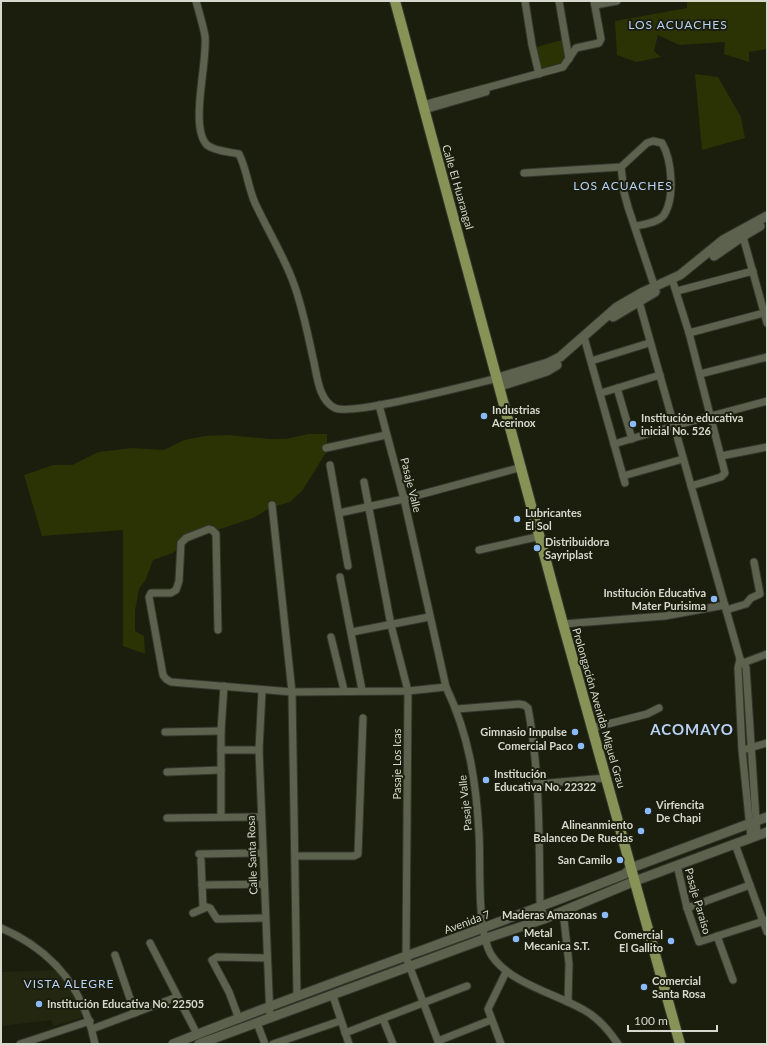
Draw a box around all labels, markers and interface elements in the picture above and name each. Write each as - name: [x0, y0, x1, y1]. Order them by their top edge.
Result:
- district label: LOS ACUACHES: [628, 17, 728, 32]
- street label: Calle El Huarangal: [440, 143, 477, 231]
- district label: LOS ACUACHES: [573, 178, 673, 193]
- place label: Industrias Acerinox: [491, 403, 540, 429]
- marker: Industrias Acerinox: [479, 411, 489, 421]
- place label: Institución educativa inicial No. 526: [641, 411, 743, 437]
- marker: Institución educativa inicial No. 526: [628, 419, 638, 429]
- street label: Pasaje Valle: [398, 456, 425, 514]
- place label: Lubricantes El Sol: [525, 506, 582, 532]
- marker: Lubricantes El Sol: [512, 514, 522, 524]
- place label: Distribuidora Sayriplast: [545, 535, 609, 561]
- marker: Distribuidora Sayriplast: [532, 543, 542, 553]
- place label: Institución Educativa Mater Purisima: [603, 586, 706, 612]
- marker: Institución Educativa Mater Purisima: [709, 594, 719, 604]
- street label: Prolongación Avenida Miguel Grau: [570, 626, 629, 790]
- district label: ACOMAYO: [649, 720, 734, 738]
- place label: Gimnasio Impulse: [480, 725, 567, 738]
- marker: Gimnasio Impulse: [570, 727, 580, 737]
- street label: Pasaje Los Icas: [390, 728, 403, 799]
- place label: Comercial Paco: [498, 739, 573, 752]
- marker: Comercial Paco: [576, 741, 586, 751]
- place label: Institución Educativa No. 22322: [494, 767, 596, 793]
- street label: Pasaje Valle: [455, 774, 474, 832]
- marker: Institución Educativa No. 22322: [481, 775, 491, 785]
- place label: Virfencita De Chapi: [655, 798, 704, 824]
- marker: Virfencita De Chapi: [643, 806, 653, 816]
- street label: Calle Santa Rosa: [244, 815, 259, 895]
- place label: Alineanmiento Balanceo De Ruedas: [533, 818, 633, 844]
- marker: Alineanmiento Balanceo De Ruedas: [636, 826, 646, 836]
- place label: San Camilo: [558, 853, 612, 866]
- marker: San Camilo: [615, 855, 625, 865]
- street label: Pasaje Paraiso: [683, 866, 714, 935]
- street label: Avenida 7: [442, 907, 492, 936]
- place label: Maderas Amazonas: [502, 908, 597, 921]
- marker: Maderas Amazonas: [600, 910, 610, 920]
- place label: Metal Mecanica S.T.: [524, 926, 590, 952]
- place label: Comercial El Gallito: [614, 928, 663, 954]
- marker: Metal Mecanica S.T.: [511, 934, 521, 944]
- marker: Comercial El Gallito: [666, 936, 676, 946]
- place label: Comercial Santa Rosa: [652, 974, 705, 1000]
- district label: VISTA ALEGRE: [24, 976, 114, 991]
- marker: Comercial Santa Rosa: [639, 982, 649, 992]
- place label: Institución Educativa No. 22505: [47, 997, 204, 1010]
- marker: Institución Educativa No. 22505: [34, 999, 44, 1009]
- scale bar: [628, 1007, 717, 1033]
- text: 100 m: [634, 1013, 668, 1028]

